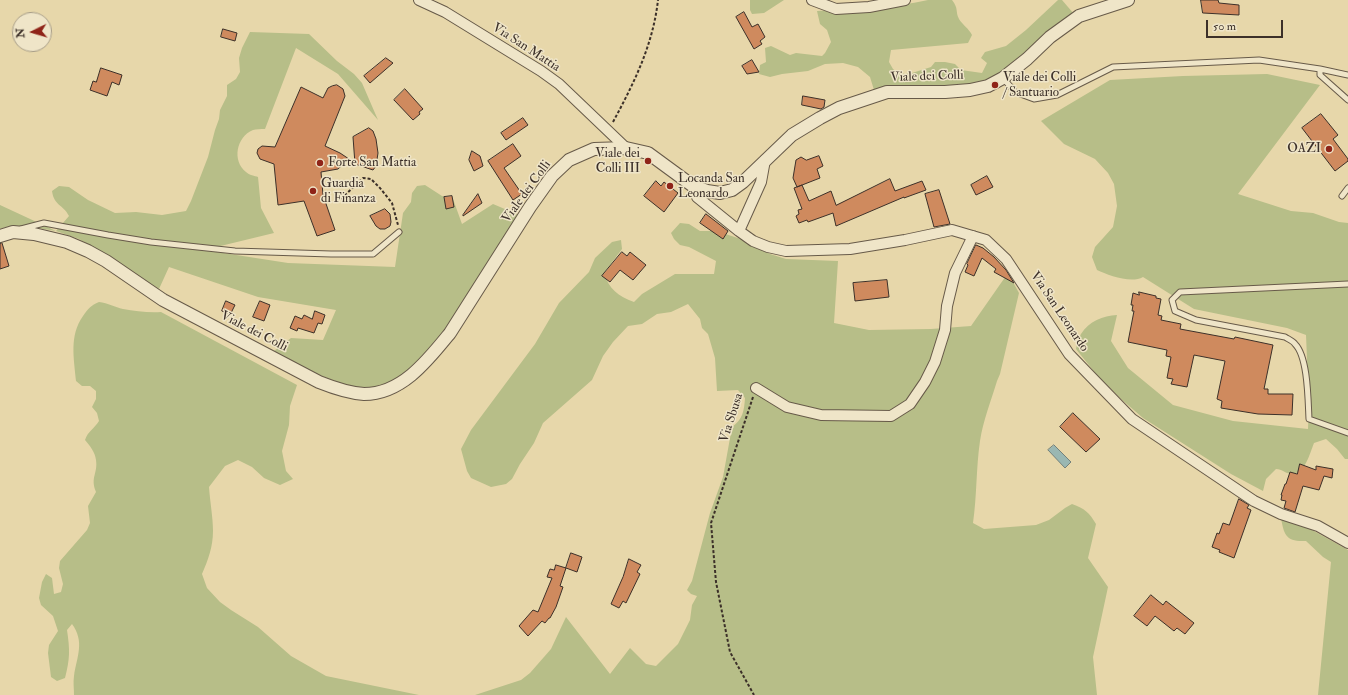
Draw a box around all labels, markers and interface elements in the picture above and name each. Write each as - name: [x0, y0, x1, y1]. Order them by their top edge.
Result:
- north arrow: [12, 12, 52, 52]
- scale bar: [1208, 12, 1285, 38]
- text: 50 m: [1213, 19, 1236, 34]
- street label: Via San Mattia: [489, 20, 563, 76]
- text: N: [14, 28, 27, 38]
- street label: Viale dei Colli: [890, 68, 964, 86]
- place label: Viale dei Colli / Santuario: [1003, 70, 1076, 101]
- marker: Viale dei Colli / Santuario: [990, 80, 1000, 90]
- place label: OAZI: [1287, 141, 1321, 157]
- marker: OAZI: [1324, 144, 1334, 154]
- place label: Viale dei Colli III: [595, 146, 640, 177]
- place label: Forte San Mattia: [328, 155, 416, 171]
- marker: Viale dei Colli III: [643, 156, 653, 166]
- marker: Forte San Mattia: [315, 158, 325, 168]
- street label: Viale dei Colli: [499, 158, 555, 226]
- place label: Locanda San Leonardo: [678, 171, 745, 202]
- place label: Guardia di Finanza: [321, 176, 375, 207]
- marker: Locanda San Leonardo: [665, 181, 675, 191]
- marker: Guardia di Finanza: [308, 186, 318, 196]
- street label: Via San Leonardo: [1026, 269, 1092, 355]
- street label: Viale dei Colli: [218, 308, 290, 356]
- street label: Via Sbusa: [717, 391, 747, 445]

